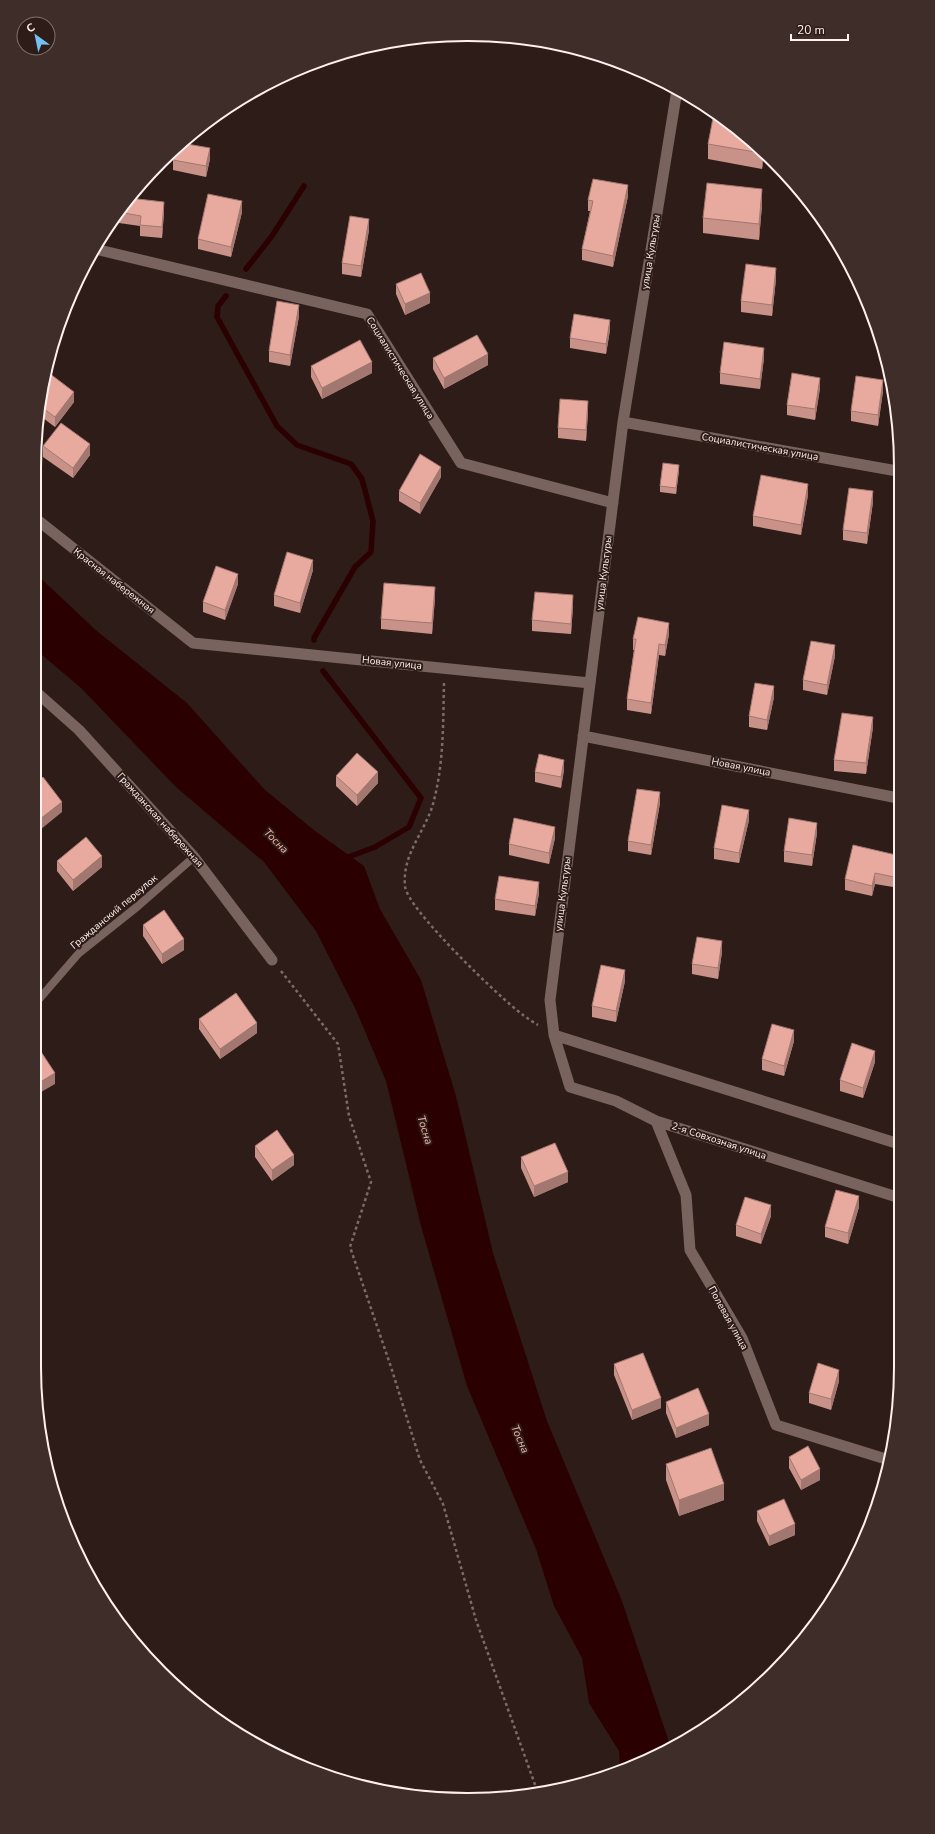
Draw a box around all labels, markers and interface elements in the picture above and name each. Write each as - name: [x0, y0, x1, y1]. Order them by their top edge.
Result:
- north arrow: [16, 16, 56, 56]
- scale bar: [791, 16, 848, 42]
- text: С: [24, 19, 38, 36]
- text: 20 m: [797, 22, 825, 38]
- street label: улица Культуры: [638, 214, 664, 290]
- street label: Социалистическая улица: [363, 314, 437, 422]
- street label: Социалистическая улица: [701, 430, 819, 464]
- street label: улица Культуры: [592, 535, 616, 611]
- street label: Красная набережная: [70, 545, 158, 617]
- street label: Новая улица: [361, 653, 423, 673]
- street label: Новая улица: [710, 754, 772, 780]
- street label: Гражданская набережная: [114, 770, 206, 870]
- water label: Тосна: [260, 825, 292, 857]
- street label: улица Культуры: [551, 856, 575, 932]
- street label: Гражданский переулок: [68, 871, 161, 953]
- water label: Тосна: [413, 1114, 437, 1146]
- street label: 2-я Совхозная улица: [670, 1119, 768, 1163]
- street label: Полевая улица: [705, 1284, 751, 1352]
- water label: Тосна: [507, 1422, 533, 1456]

